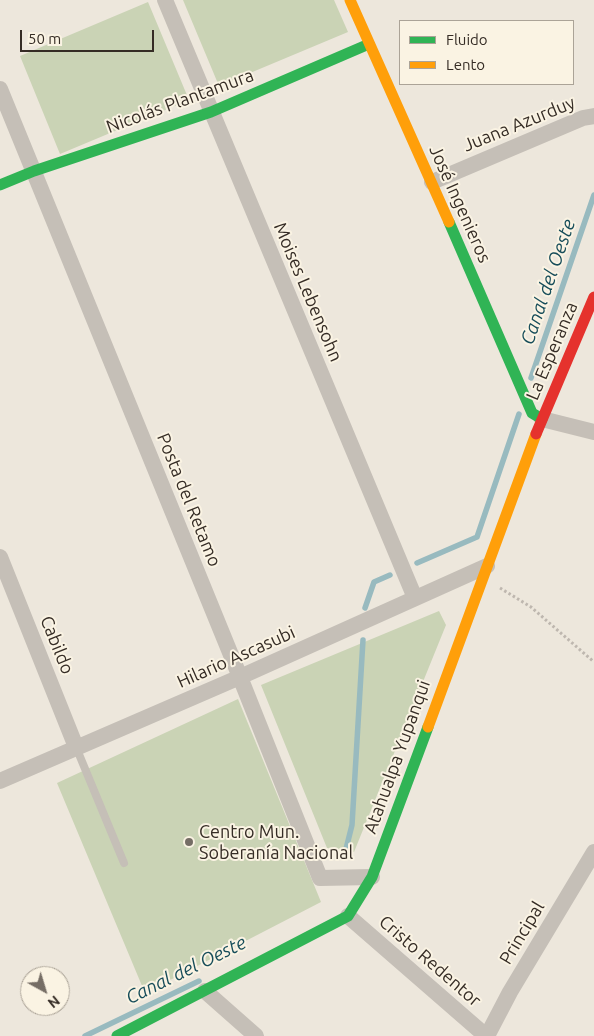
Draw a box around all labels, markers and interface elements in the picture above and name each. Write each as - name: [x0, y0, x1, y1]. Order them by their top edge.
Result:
- scale bar: [22, 20, 156, 52]
- legend: [399, 20, 574, 85]
- text: 50 m: [28, 30, 61, 47]
- text: Fluido: [446, 31, 488, 48]
- text: Lento: [446, 56, 485, 73]
- street label: Nicolás Plantamura: [103, 64, 257, 138]
- street label: Juana Azurduy: [460, 92, 578, 156]
- street label: José Ingenieros: [424, 142, 496, 266]
- water label: Canal del Oeste: [516, 216, 580, 348]
- street label: Moises Lebensohn: [269, 219, 347, 365]
- street label: La Esperanza: [522, 299, 582, 403]
- street label: Posta del Retamo: [152, 430, 226, 570]
- street label: Cabildo: [36, 613, 78, 677]
- street label: Hilario Ascasubi: [174, 621, 298, 693]
- street label: Atahualpa Yupanqui: [359, 677, 435, 837]
- place label: Centro Mun. Soberanía Nacional: [199, 821, 353, 864]
- marker: Centro Mun. Soberanía Nacional: [183, 836, 195, 848]
- street label: Principal: [495, 898, 549, 968]
- street label: Cristo Redentor: [375, 911, 485, 1011]
- water label: Canal del Oeste: [122, 931, 250, 1009]
- north arrow: [20, 966, 70, 1016]
- text: N: [45, 992, 63, 1011]

